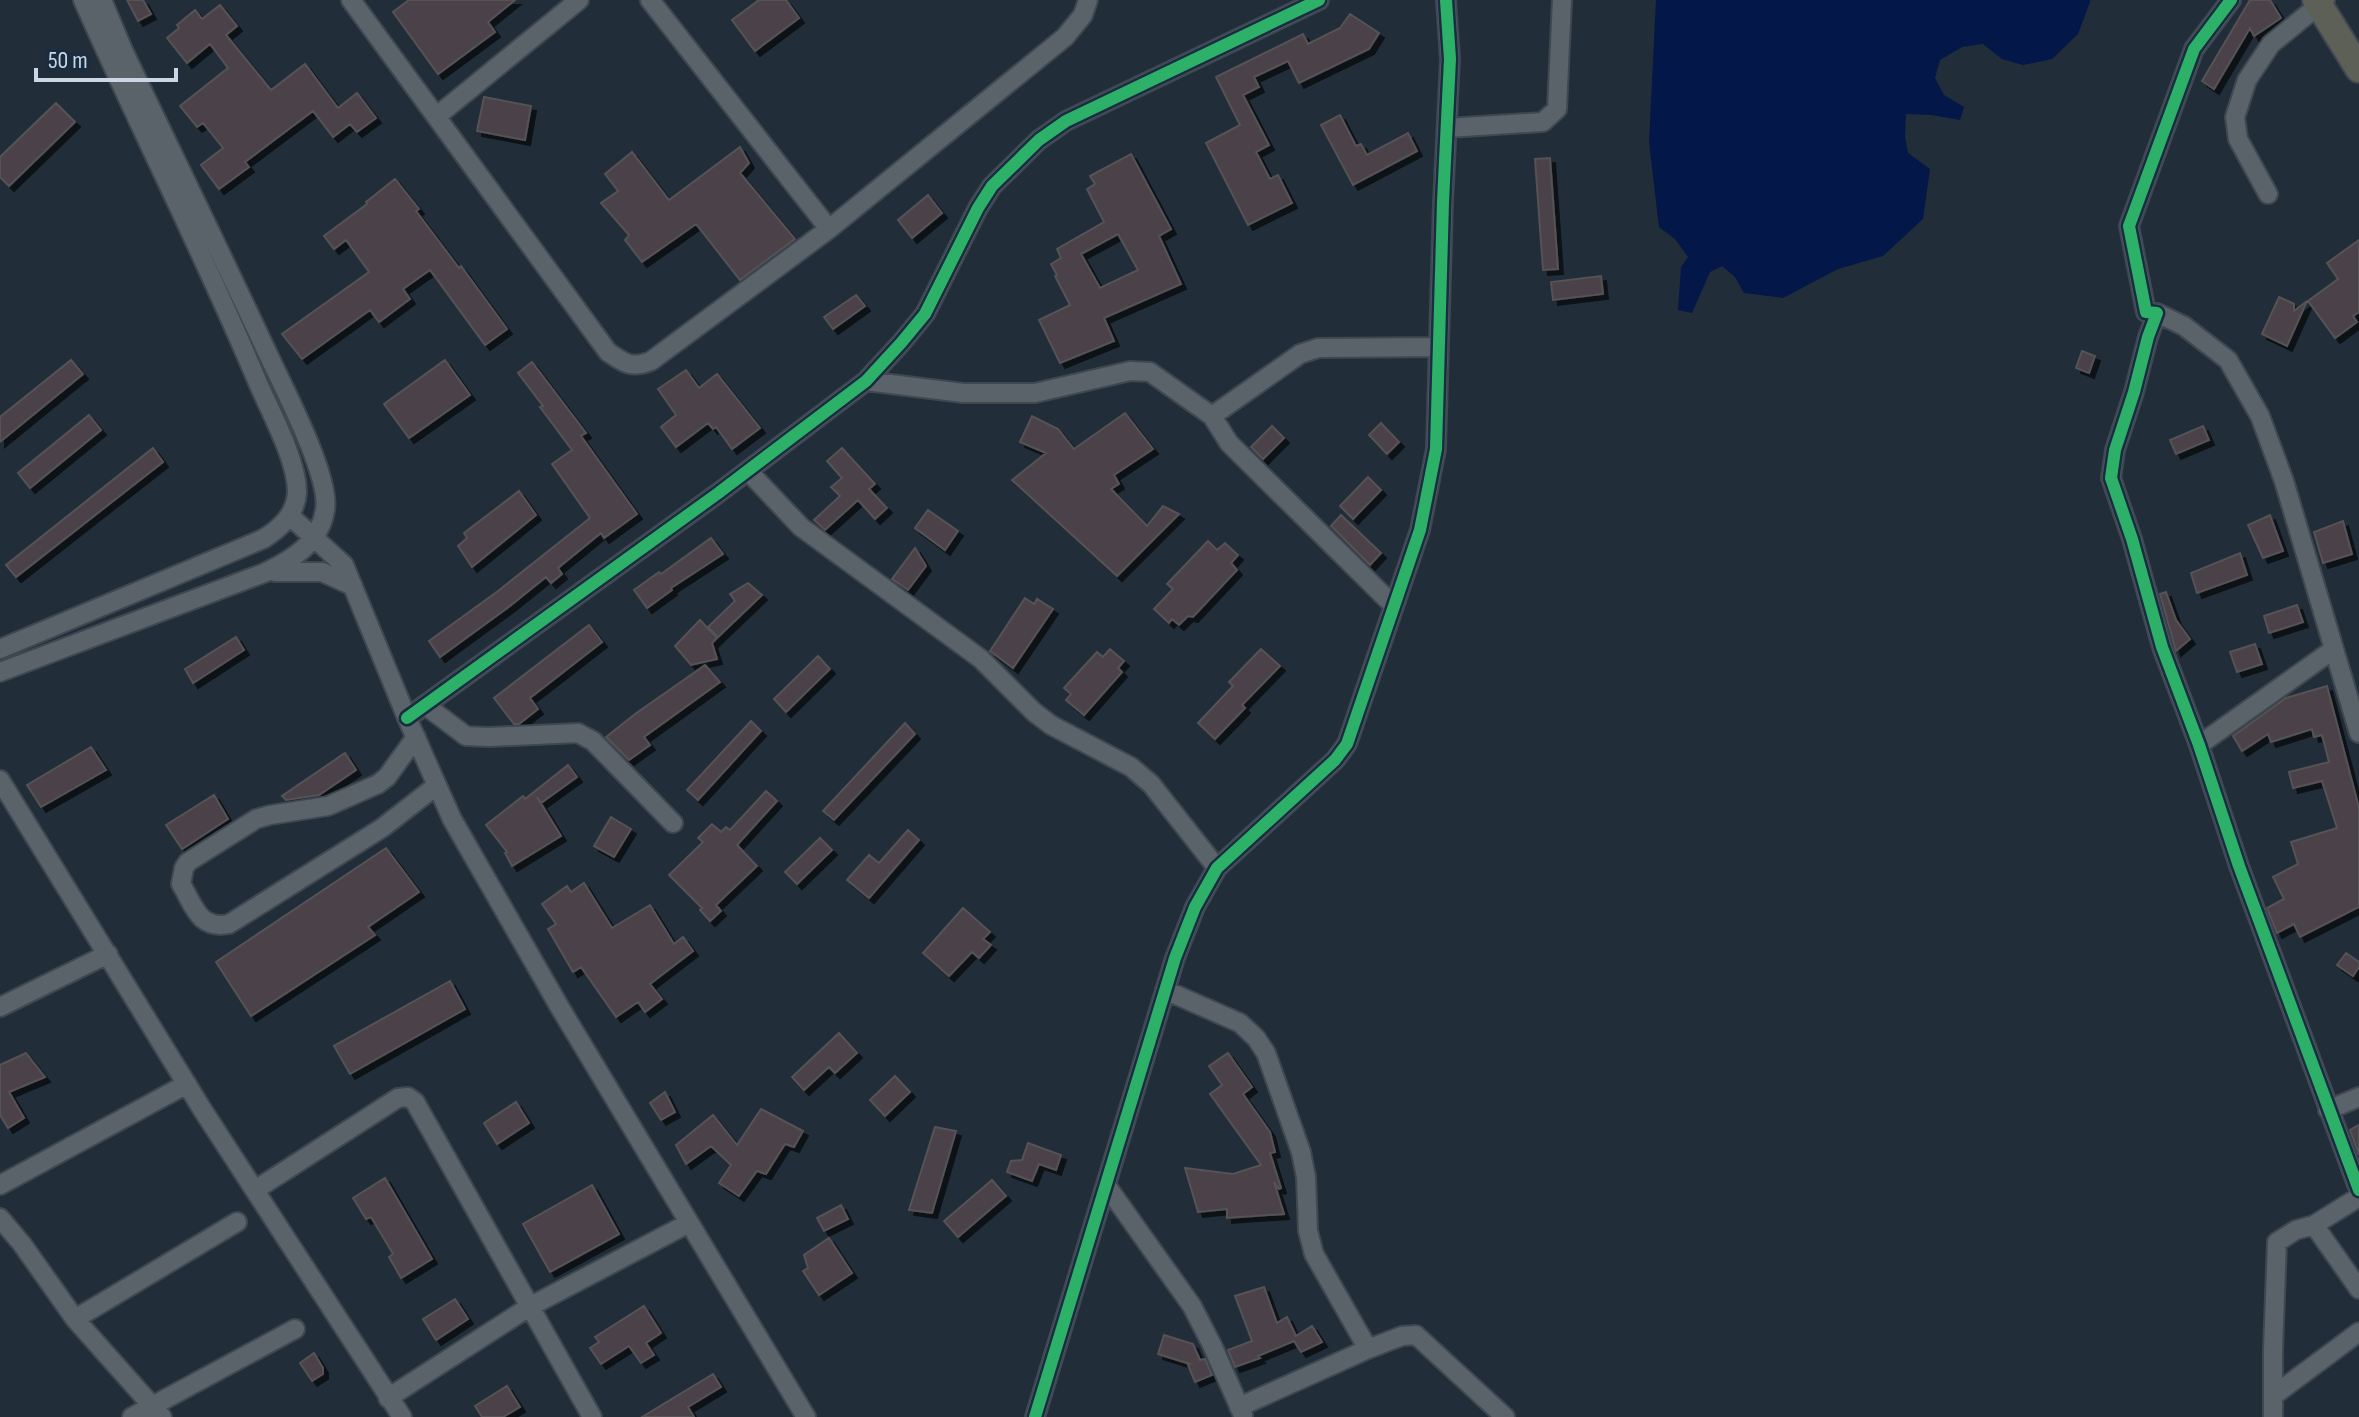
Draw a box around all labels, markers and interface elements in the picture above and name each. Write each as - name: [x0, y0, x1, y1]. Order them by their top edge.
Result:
- scale bar: [36, 32, 176, 82]
- text: 50 m: [48, 46, 88, 75]

